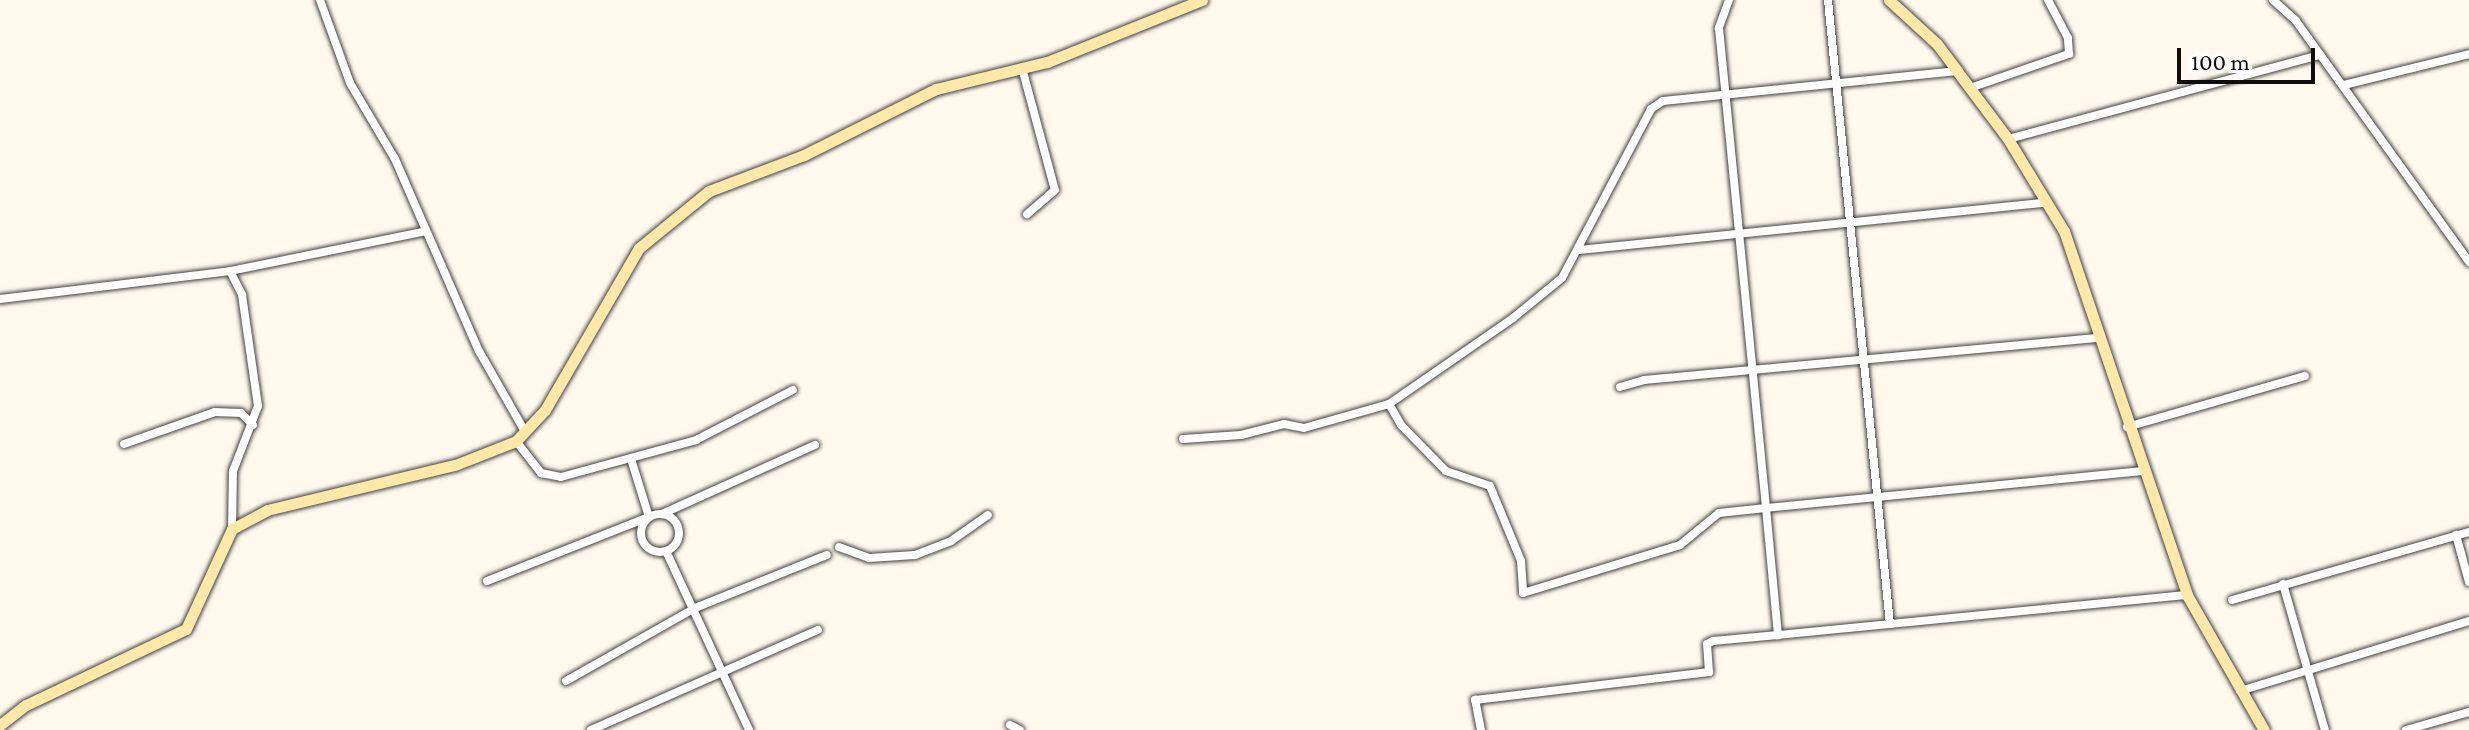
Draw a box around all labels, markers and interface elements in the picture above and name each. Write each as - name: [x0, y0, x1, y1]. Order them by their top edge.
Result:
- scale bar: [2181, 32, 2319, 82]
- text: 100 m: [2191, 48, 2250, 75]

